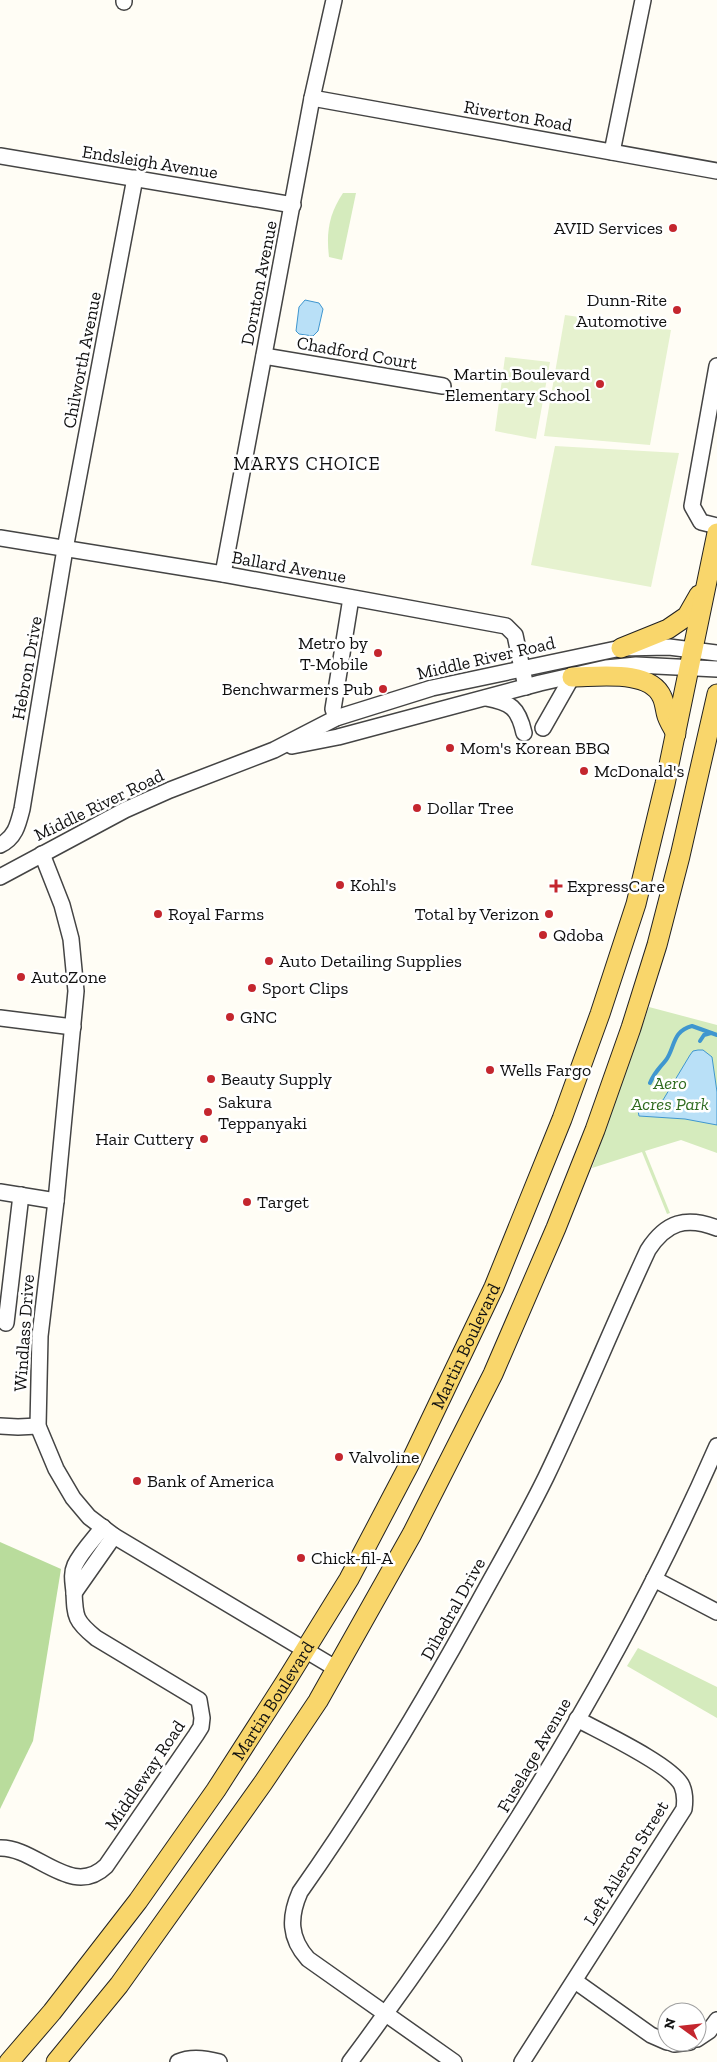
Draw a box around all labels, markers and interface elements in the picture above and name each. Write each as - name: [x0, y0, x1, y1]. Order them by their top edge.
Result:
- street label: Riverton Road: [462, 96, 574, 136]
- street label: Endsleigh Avenue: [80, 140, 220, 184]
- place label: AVID Services: [554, 217, 663, 239]
- street label: Dornton Avenue: [236, 219, 282, 347]
- marker: AVID Services: [667, 222, 679, 234]
- place label: Dunn-Rite Automotive: [576, 289, 667, 332]
- street label: Chilworth Avenue: [58, 290, 106, 430]
- marker: Dunn-Rite Automotive: [671, 304, 683, 316]
- street label: Chadford Court: [295, 332, 419, 374]
- place label: Martin Boulevard Elementary School: [445, 363, 590, 406]
- marker: Martin Boulevard Elementary School: [594, 378, 606, 390]
- district label: MARYS CHOICE: [233, 452, 381, 475]
- street label: Ballard Avenue: [230, 546, 348, 588]
- street label: Hebron Drive: [7, 614, 47, 722]
- street label: Middle River Road: [415, 631, 557, 685]
- place label: Metro by T-Mobile: [298, 632, 369, 675]
- marker: Metro by T-Mobile: [372, 647, 384, 659]
- place label: Benchwarmers Pub: [222, 678, 373, 700]
- marker: Benchwarmers Pub: [377, 683, 389, 695]
- place label: Mom's Korean BBQ: [460, 737, 610, 759]
- marker: Mom's Korean BBQ: [444, 742, 456, 754]
- place label: McDonald's: [594, 760, 684, 782]
- street label: Middle River Road: [31, 764, 167, 846]
- marker: McDonald's: [578, 765, 590, 777]
- place label: Dollar Tree: [427, 797, 514, 819]
- marker: Dollar Tree: [411, 802, 423, 814]
- place label: Kohl's: [350, 874, 397, 896]
- place label: ExpressCare: [567, 875, 665, 897]
- marker: Kohl's: [334, 879, 346, 891]
- marker: ExpressCare: [549, 879, 563, 893]
- place label: Royal Farms: [168, 903, 264, 925]
- place label: Total by Verizon: [415, 903, 540, 925]
- marker: Royal Farms: [152, 908, 164, 920]
- marker: Total by Verizon: [543, 908, 555, 920]
- place label: Qdoba: [553, 924, 604, 946]
- marker: Qdoba: [537, 929, 549, 941]
- place label: Auto Detailing Supplies: [279, 950, 462, 972]
- marker: Auto Detailing Supplies: [263, 955, 275, 967]
- place label: AutoZone: [31, 966, 106, 988]
- marker: AutoZone: [15, 971, 27, 983]
- place label: Sport Clips: [262, 977, 348, 999]
- marker: Sport Clips: [246, 982, 258, 994]
- place label: GNC: [240, 1006, 277, 1028]
- marker: GNC: [224, 1011, 236, 1023]
- place label: Wells Fargo: [500, 1059, 591, 1081]
- marker: Wells Fargo: [484, 1064, 496, 1076]
- place label: Beauty Supply: [221, 1068, 333, 1090]
- park label: Aero Acres Park: [630, 1072, 709, 1115]
- marker: Beauty Supply: [205, 1073, 217, 1085]
- place label: Sakura Teppanyaki: [218, 1091, 307, 1134]
- marker: Sakura Teppanyaki: [202, 1106, 214, 1118]
- place label: Hair Cuttery: [95, 1128, 195, 1150]
- marker: Hair Cuttery: [198, 1133, 210, 1145]
- place label: Target: [257, 1191, 309, 1213]
- marker: Target: [241, 1196, 253, 1208]
- street label: Windlass Drive: [9, 1274, 39, 1392]
- street label: Martin Boulevard: [426, 1280, 505, 1413]
- place label: Valvoline: [348, 1446, 419, 1468]
- marker: Valvoline: [333, 1451, 345, 1463]
- place label: Bank of America: [147, 1470, 274, 1492]
- marker: Bank of America: [131, 1475, 143, 1487]
- place label: Chick-fil-A: [311, 1547, 393, 1569]
- marker: Chick-fil-A: [295, 1552, 307, 1564]
- street label: Dihedral Drive: [416, 1554, 490, 1664]
- street label: Martin Boulevard: [227, 1637, 319, 1764]
- street label: Fuselage Avenue: [492, 1694, 576, 1816]
- street label: Middleway Road: [100, 1716, 190, 1834]
- street label: Left Aileron Street: [579, 1796, 673, 1929]
- north arrow: [657, 2002, 707, 2052]
- text: N: [660, 2016, 680, 2031]

